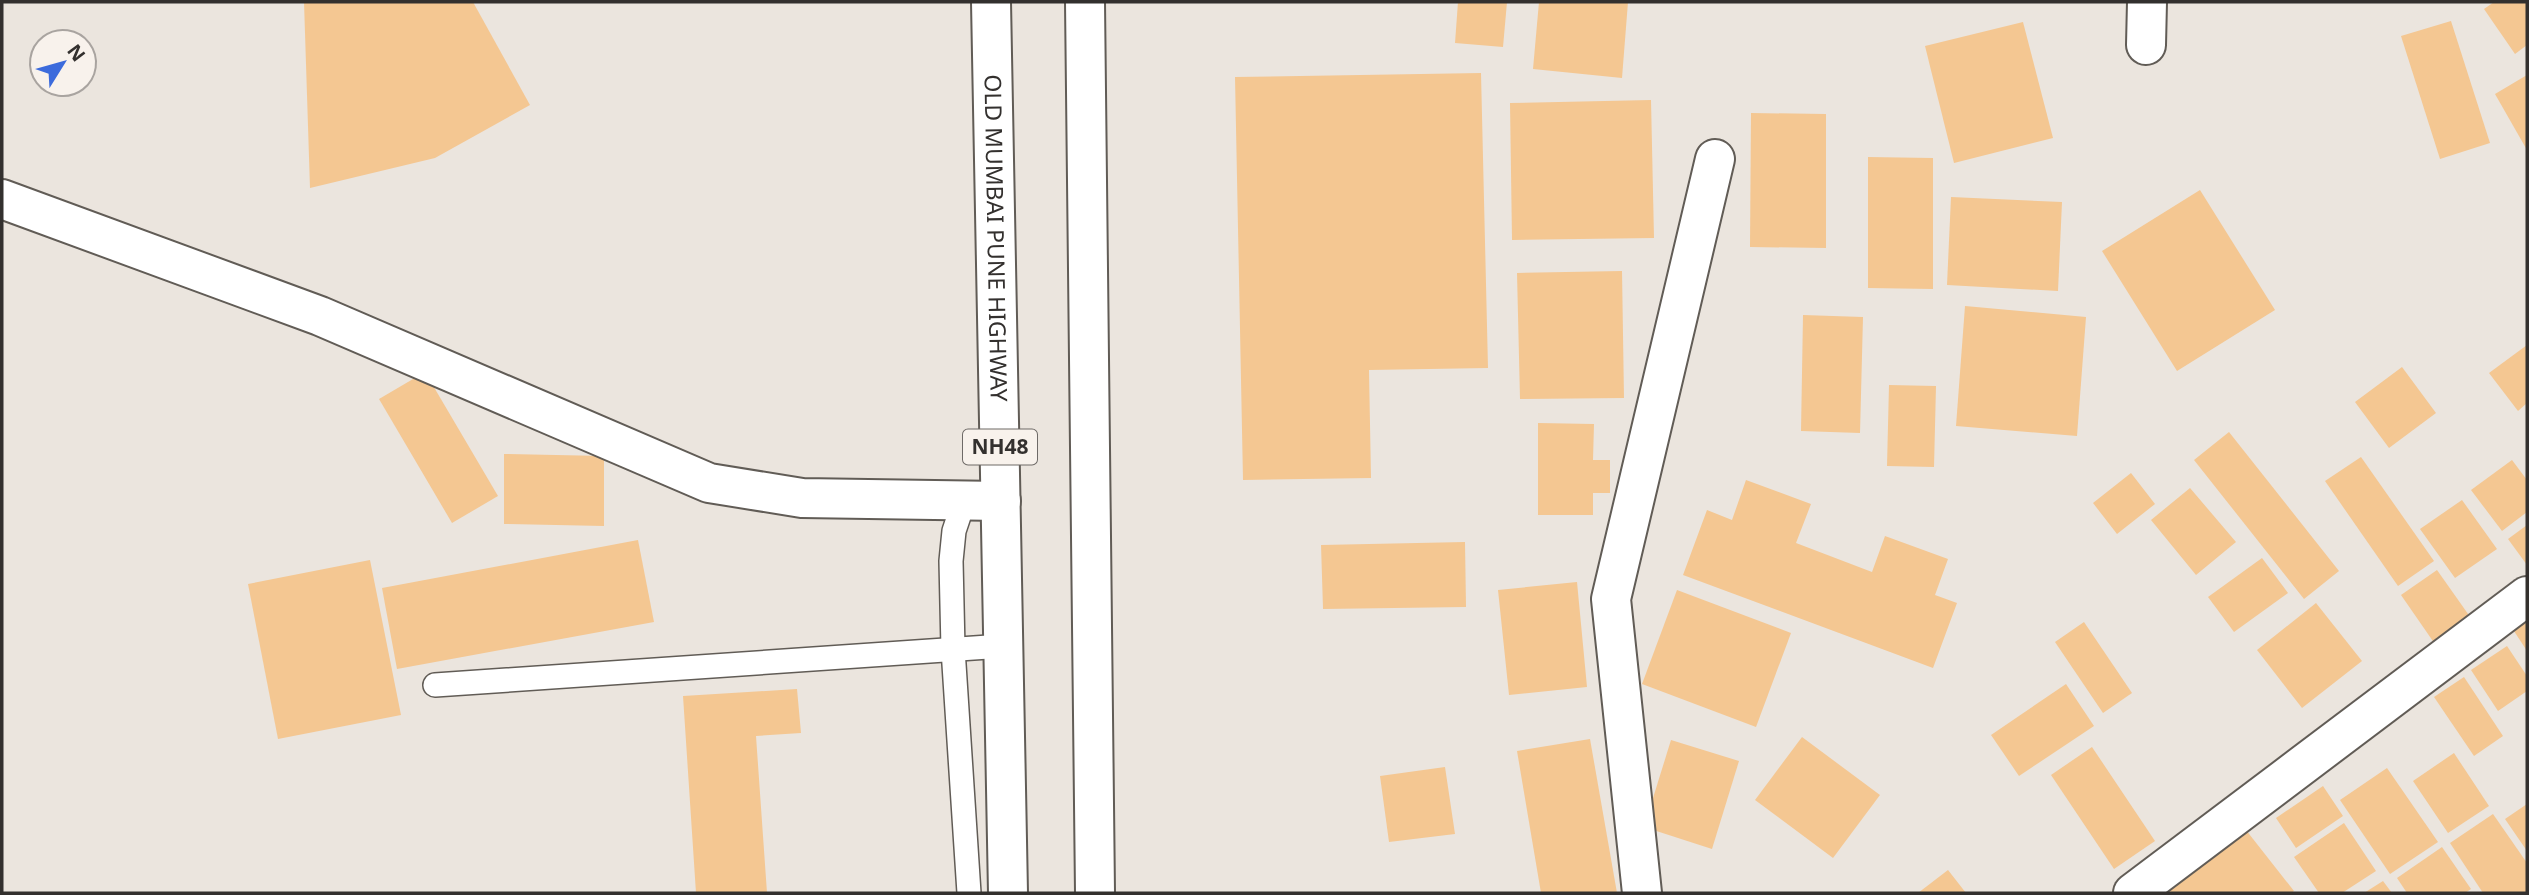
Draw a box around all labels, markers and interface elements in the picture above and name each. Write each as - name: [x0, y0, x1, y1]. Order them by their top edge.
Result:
- north arrow: [28, 28, 98, 98]
- text: N: [62, 39, 92, 67]
- street label: OLD MUMBAI PUNE HIGHWAY: [977, 74, 1016, 403]
- road number: NH48: [963, 430, 1037, 464]

